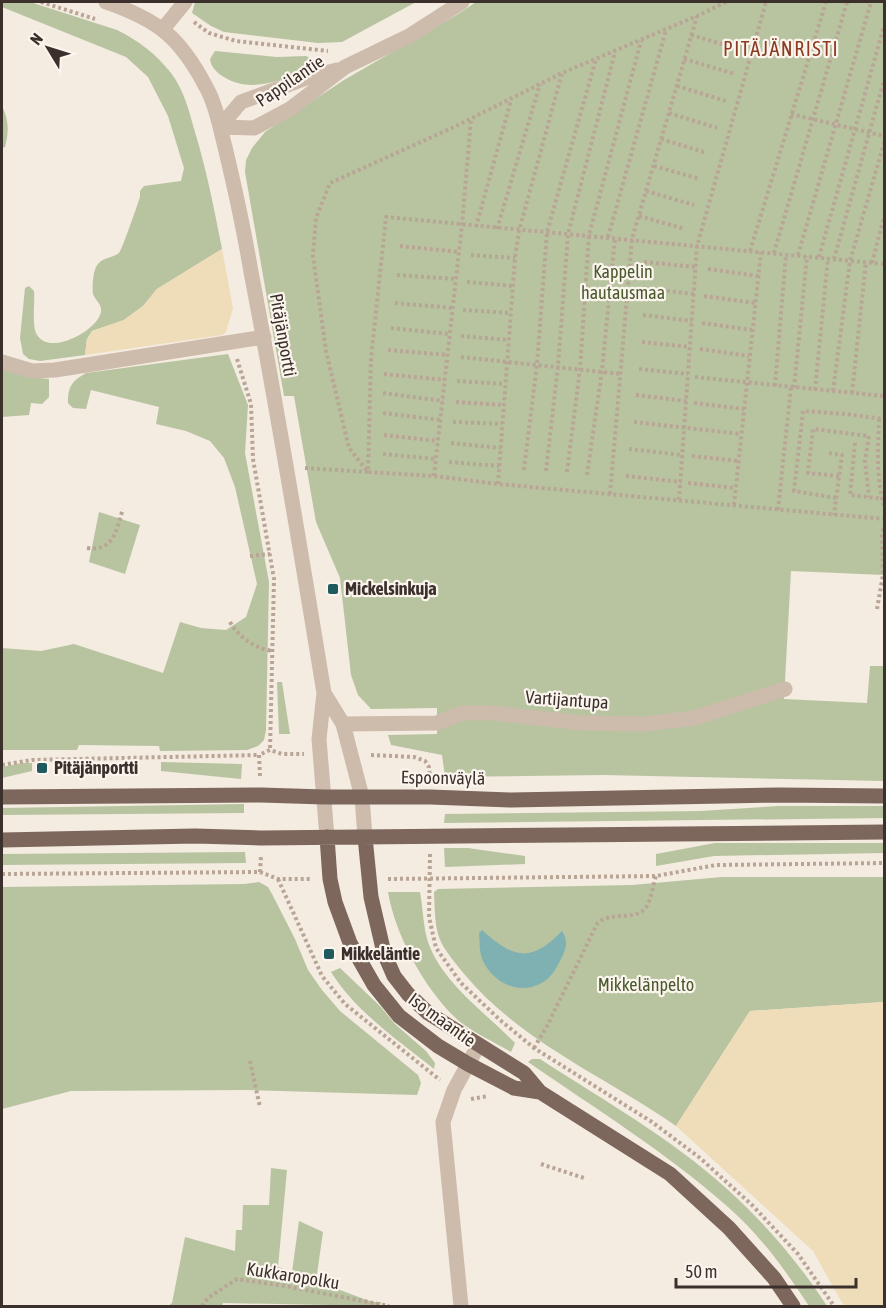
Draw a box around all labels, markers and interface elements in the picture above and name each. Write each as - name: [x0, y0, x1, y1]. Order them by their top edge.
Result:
- north arrow: [18, 18, 78, 78]
- text: N: [26, 29, 46, 48]
- district label: PITÄJÄNRISTI: [723, 37, 839, 60]
- street label: Pappilantie: [252, 50, 328, 111]
- park label: Kappelin hautausmaa: [581, 261, 665, 303]
- street label: Pitäjänportti: [266, 292, 301, 378]
- place label: Mickelsinkuja: [345, 578, 437, 599]
- marker: Mickelsinkuja: [326, 582, 340, 596]
- street label: Vartijantupa: [525, 686, 609, 713]
- place label: Pitäjänportti: [54, 757, 138, 778]
- marker: Pitäjänportti: [35, 761, 49, 775]
- street label: Espoonväylä: [401, 766, 485, 789]
- place label: Mikkeläntie: [341, 943, 420, 964]
- marker: Mikkeläntie: [322, 947, 336, 961]
- park label: Mikkelänpelto: [598, 974, 694, 995]
- street label: Iso maantie: [405, 988, 480, 1051]
- scale bar: [676, 1251, 856, 1289]
- street label: Kukkaropolku: [245, 1258, 341, 1293]
- text: 50 m: [685, 1261, 717, 1282]

